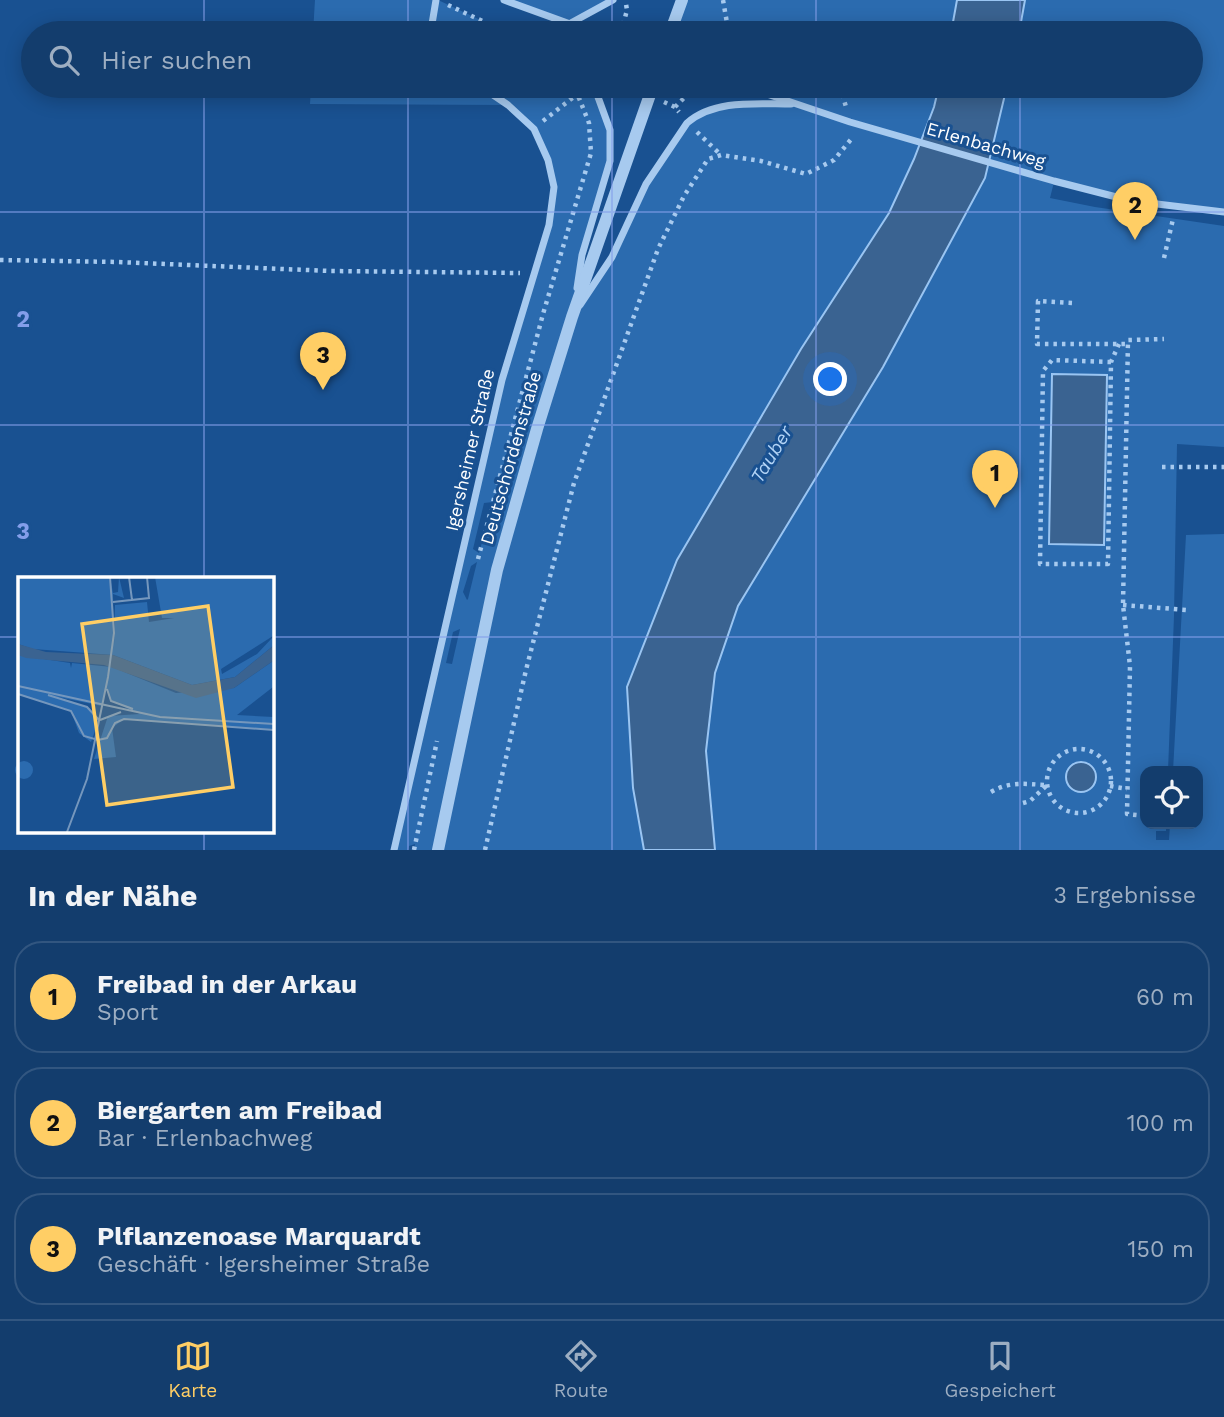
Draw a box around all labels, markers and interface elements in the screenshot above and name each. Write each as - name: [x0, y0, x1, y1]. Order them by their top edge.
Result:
- search box: [21, 21, 1203, 98]
- icon: search: [45, 41, 83, 79]
- text: Hier suchen: [101, 45, 252, 75]
- street label: Erlenbachweg: [924, 117, 1049, 172]
- pin: 2: [1112, 182, 1158, 240]
- text: 2: [16, 306, 30, 333]
- pin: 3: [300, 332, 346, 390]
- your location: [813, 362, 847, 396]
- street label: Igersheimer Straße: [441, 366, 498, 533]
- street label: Deutschordenstraße: [476, 369, 545, 547]
- water label: Tauber: [745, 421, 798, 487]
- pin: 1: [972, 450, 1018, 508]
- text: 3: [16, 518, 30, 545]
- inset map: [18, 577, 273, 832]
- map controls: [1140, 766, 1203, 829]
- button: locate: [1140, 766, 1203, 829]
- text: In der Nähe: [28, 878, 197, 913]
- text: 3 Ergebnisse: [1053, 882, 1196, 909]
- text: Freibad in der Arkau: [97, 969, 357, 999]
- text: 1: [48, 984, 58, 1011]
- text: 60 m: [1136, 984, 1194, 1011]
- text: Sport: [97, 999, 158, 1026]
- text: Biergarten am Freibad: [97, 1095, 382, 1125]
- text: 2: [46, 1110, 60, 1137]
- text: 100 m: [1127, 1110, 1194, 1137]
- text: Bar · Erlenbachweg: [97, 1125, 312, 1152]
- text: Plflanzenoase Marquardt: [97, 1221, 421, 1251]
- text: 3: [46, 1236, 60, 1263]
- text: 150 m: [1128, 1236, 1194, 1263]
- text: Geschäft · Igersheimer Straße: [97, 1251, 430, 1278]
- tab: Karte: [168, 1337, 217, 1402]
- tab: Route: [554, 1337, 608, 1402]
- tab: Gespeichert: [945, 1337, 1056, 1402]

